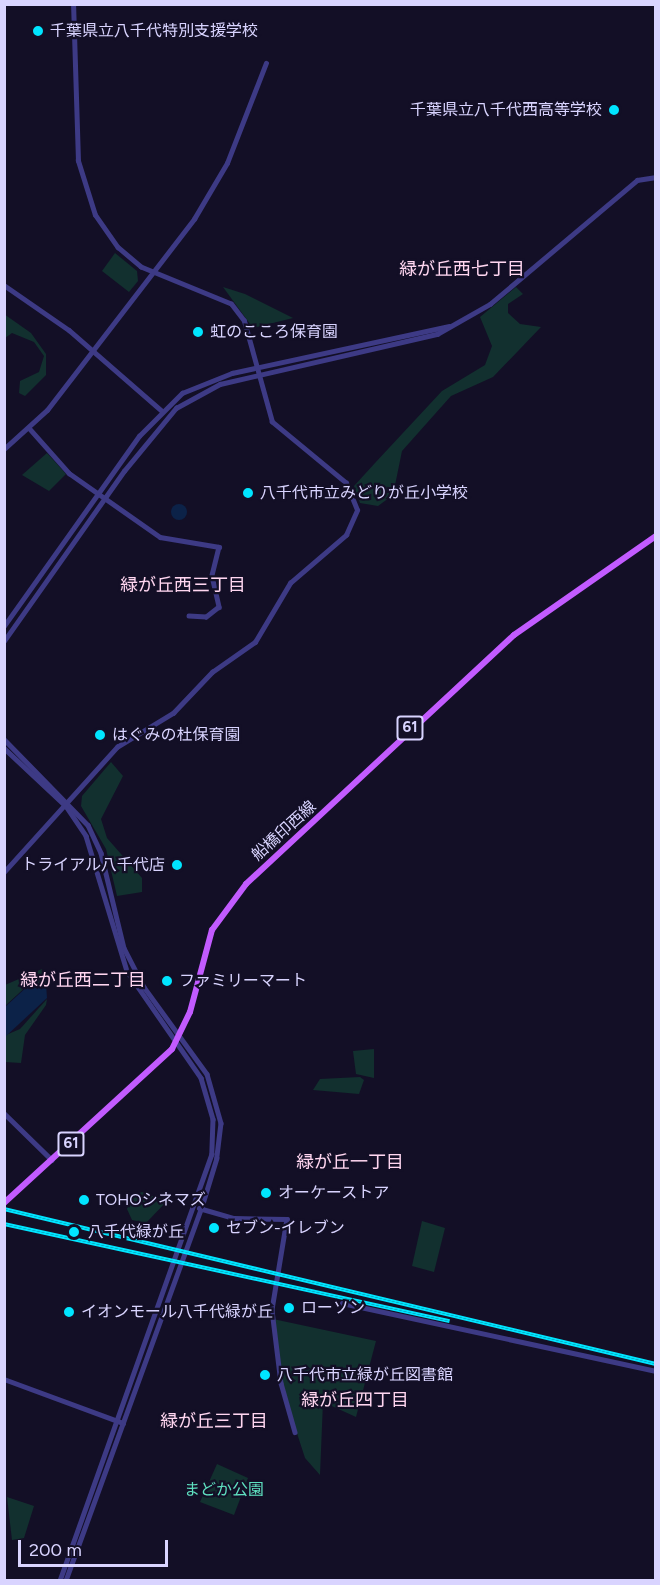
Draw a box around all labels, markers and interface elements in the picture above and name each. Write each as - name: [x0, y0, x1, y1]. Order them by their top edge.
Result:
- place label: 千葉県立八千代特別支援学校: [50, 21, 258, 41]
- marker: 千葉県立八千代特別支援学校: [31, 24, 45, 38]
- place label: 千葉県立八千代西高等学校: [410, 100, 602, 120]
- marker: 千葉県立八千代西高等学校: [607, 103, 621, 117]
- district label: 緑が丘西七丁目: [399, 258, 525, 280]
- place label: 虹のこころ保育園: [210, 322, 338, 342]
- marker: 虹のこころ保育園: [191, 325, 205, 339]
- place label: 八千代市立みどりが丘小学校: [260, 483, 468, 503]
- marker: 八千代市立みどりが丘小学校: [241, 486, 255, 500]
- district label: 緑が丘西三丁目: [120, 574, 246, 596]
- road number: 61: [395, 716, 425, 740]
- place label: はぐみの杜保育園: [112, 725, 240, 745]
- marker: はぐみの杜保育園: [93, 728, 107, 742]
- street label: 船橋印西線: [248, 797, 320, 865]
- place label: トライアル八千代店: [21, 855, 165, 875]
- marker: トライアル八千代店: [170, 858, 184, 872]
- district label: 緑が丘西二丁目: [20, 969, 146, 991]
- place label: ファミリーマート: [179, 971, 307, 991]
- marker: ファミリーマート: [160, 974, 174, 988]
- road number: 61: [56, 1132, 86, 1156]
- district label: 緑が丘一丁目: [296, 1151, 404, 1173]
- place label: オーケーストア: [278, 1183, 390, 1203]
- marker: オーケーストア: [259, 1186, 273, 1200]
- place label: TOHOシネマズ: [96, 1190, 206, 1210]
- marker: TOHOシネマズ: [77, 1193, 91, 1207]
- place label: セブン-イレブン: [226, 1218, 345, 1238]
- marker: セブン-イレブン: [207, 1221, 221, 1235]
- place label: 八千代緑が丘: [88, 1222, 184, 1242]
- marker: 八千代緑が丘: [65, 1223, 83, 1241]
- place label: ローソン: [301, 1298, 365, 1318]
- marker: ローソン: [282, 1301, 296, 1315]
- place label: イオンモール八千代緑が丘: [81, 1302, 273, 1322]
- marker: イオンモール八千代緑が丘: [62, 1305, 76, 1319]
- place label: 八千代市立緑が丘図書館: [277, 1365, 453, 1385]
- marker: 八千代市立緑が丘図書館: [258, 1368, 272, 1382]
- district label: 緑が丘四丁目: [301, 1389, 409, 1411]
- district label: 緑が丘三丁目: [160, 1410, 268, 1432]
- park label: まどか公園: [184, 1480, 264, 1500]
- scale bar: [21, 1528, 171, 1566]
- text: 200 m: [29, 1539, 82, 1561]

